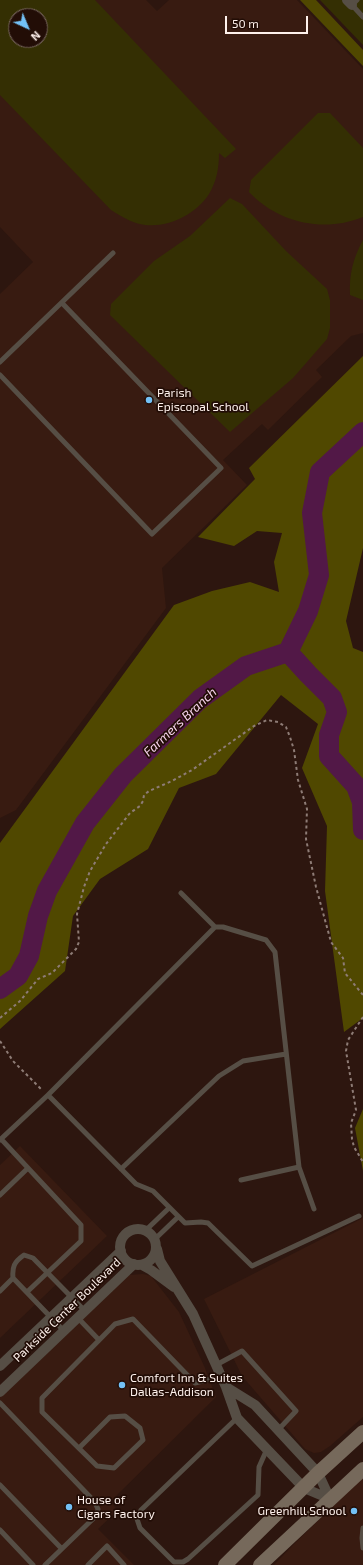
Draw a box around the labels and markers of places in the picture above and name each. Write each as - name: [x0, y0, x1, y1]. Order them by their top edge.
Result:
- place label: Parish Episcopal School: [157, 386, 249, 414]
- marker: Parish Episcopal School: [144, 395, 154, 405]
- place label: Comfort Inn & Suites Dallas-Addison: [130, 1371, 243, 1399]
- marker: Comfort Inn & Suites Dallas-Addison: [117, 1380, 127, 1390]
- place label: House of Cigars Factory: [77, 1493, 155, 1521]
- marker: House of Cigars Factory: [64, 1502, 74, 1512]
- place label: Greenhill School: [257, 1504, 346, 1518]
- marker: Greenhill School: [349, 1506, 359, 1516]

